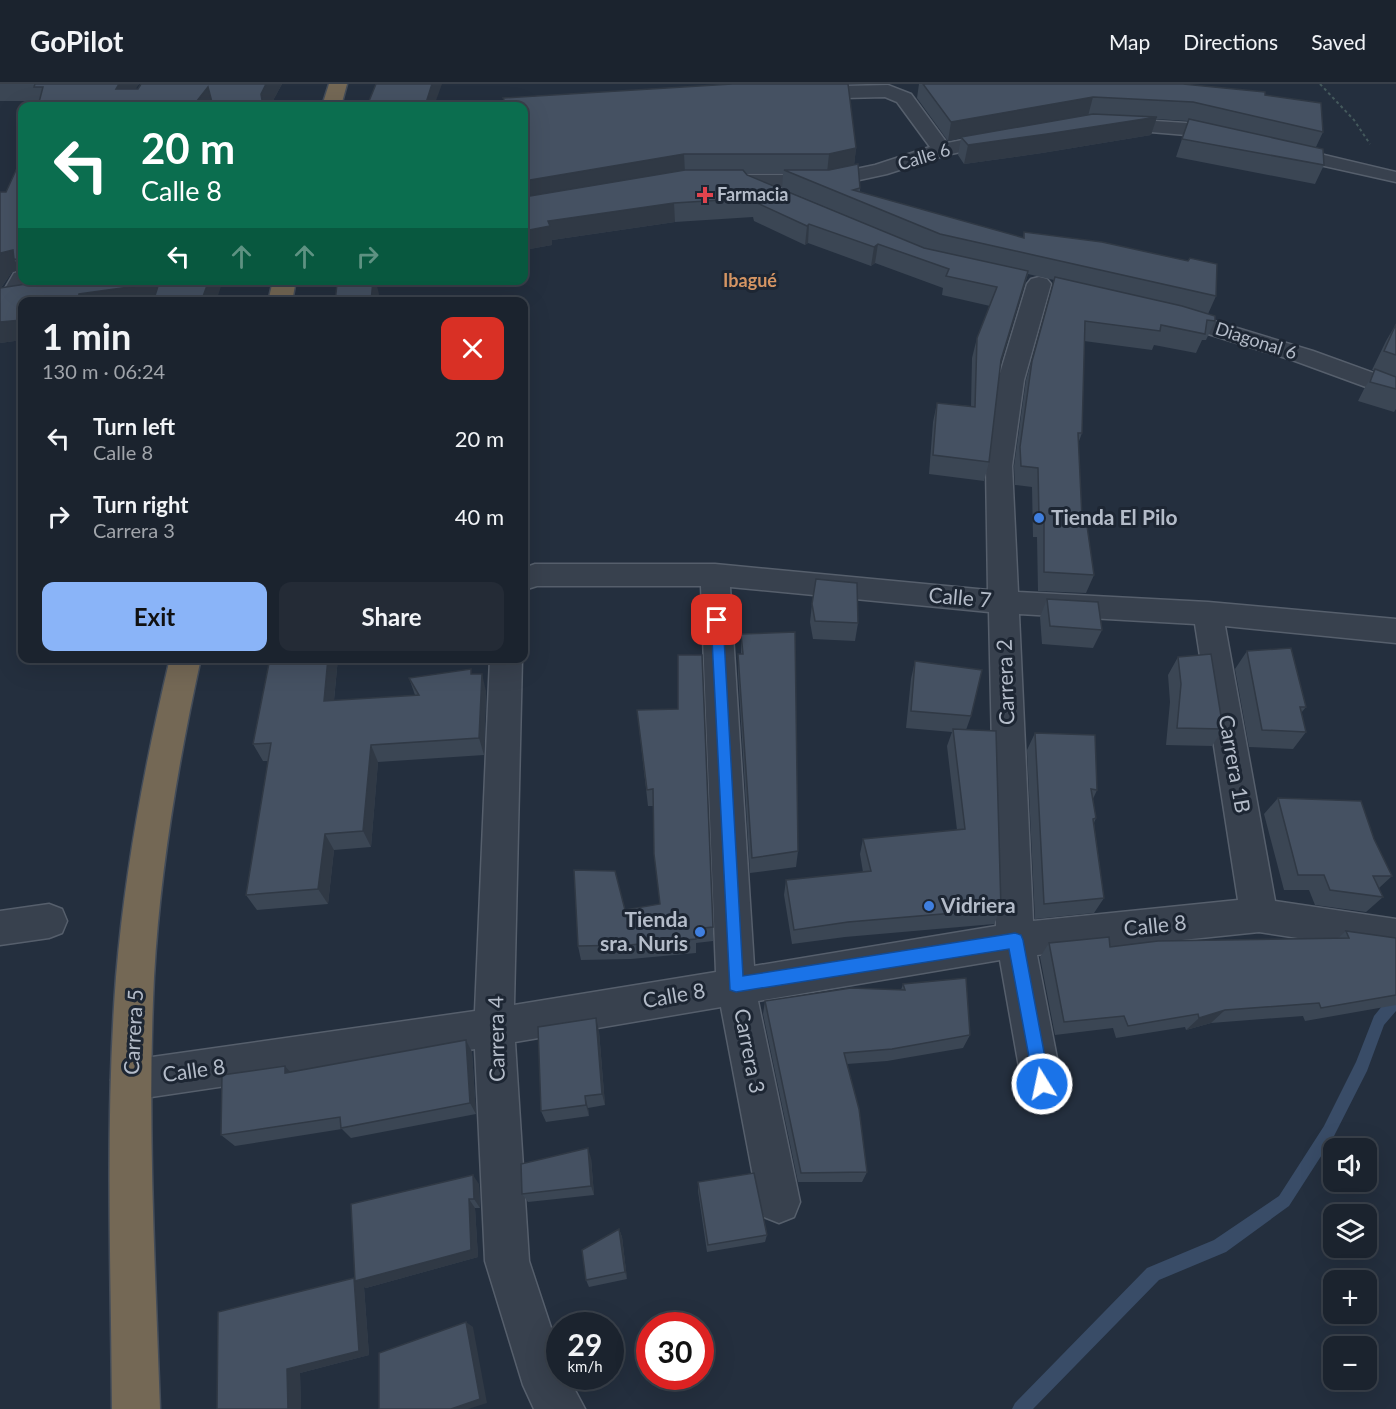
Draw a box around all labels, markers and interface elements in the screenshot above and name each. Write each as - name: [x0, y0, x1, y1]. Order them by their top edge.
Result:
- text: GoPilot: [30, 24, 123, 58]
- text: Map: [1109, 29, 1150, 54]
- text: Directions: [1183, 29, 1278, 54]
- text: Saved: [1311, 29, 1366, 54]
- text: 20 m: [141, 123, 235, 173]
- icon: left: [42, 126, 120, 204]
- street label: Calle 6: [895, 138, 953, 174]
- text: Calle 8: [141, 174, 222, 207]
- place label: Farmacia: [717, 183, 788, 205]
- marker: Farmacia: [698, 188, 712, 202]
- icon: left: [162, 240, 195, 273]
- icon: ahead: [225, 240, 258, 273]
- icon: ahead: [288, 240, 321, 273]
- icon: right: [351, 240, 384, 273]
- district label: Ibagué: [723, 269, 777, 291]
- text: 1 min: [42, 314, 131, 358]
- button: close: [441, 317, 504, 380]
- street label: Diagonal 6: [1213, 317, 1300, 364]
- text: 130 m · 06:24: [42, 359, 165, 383]
- text: Turn left: [93, 413, 175, 440]
- icon: left: [42, 422, 75, 455]
- text: 20 m: [455, 425, 504, 452]
- text: Calle 8: [93, 440, 153, 464]
- text: Turn right: [93, 491, 188, 518]
- icon: right: [42, 500, 75, 533]
- text: 40 m: [455, 503, 504, 530]
- place label: Tienda El Pilo: [1051, 504, 1178, 529]
- marker: Tienda El Pilo: [1032, 511, 1046, 525]
- text: Carrera 3: [93, 518, 175, 542]
- street label: Calle 7: [928, 581, 993, 612]
- button: Exit: [42, 582, 267, 651]
- button: Share: [279, 582, 504, 651]
- pin: [691, 594, 742, 645]
- icon: arrive: [700, 603, 733, 636]
- street label: Carrera 2: [991, 639, 1018, 725]
- street label: Carrera 1B: [1215, 713, 1256, 815]
- place label: Vidriera: [940, 892, 1016, 917]
- marker: Vidriera: [922, 899, 936, 913]
- place label: Tienda sra. Nuris: [600, 906, 688, 955]
- street label: Calle 8: [1122, 909, 1187, 940]
- marker: Tienda sra. Nuris: [693, 925, 707, 939]
- street label: Calle 8: [641, 977, 707, 1012]
- street label: Carrera 5: [118, 988, 147, 1075]
- street label: Carrera 4: [482, 996, 509, 1082]
- street label: Carrera 3: [730, 1006, 771, 1095]
- position arrow: [1010, 1052, 1074, 1116]
- street label: Calle 8: [161, 1053, 227, 1086]
- map controls: [1323, 1138, 1377, 1390]
- button: sound: [1323, 1138, 1377, 1192]
- button: layers: [1323, 1204, 1377, 1258]
- button: +: [1323, 1270, 1377, 1324]
- speed limit sign: 30: [636, 1312, 714, 1390]
- text: 29: [568, 1326, 602, 1362]
- button: −: [1323, 1336, 1377, 1390]
- text: km/h: [567, 1357, 603, 1375]

